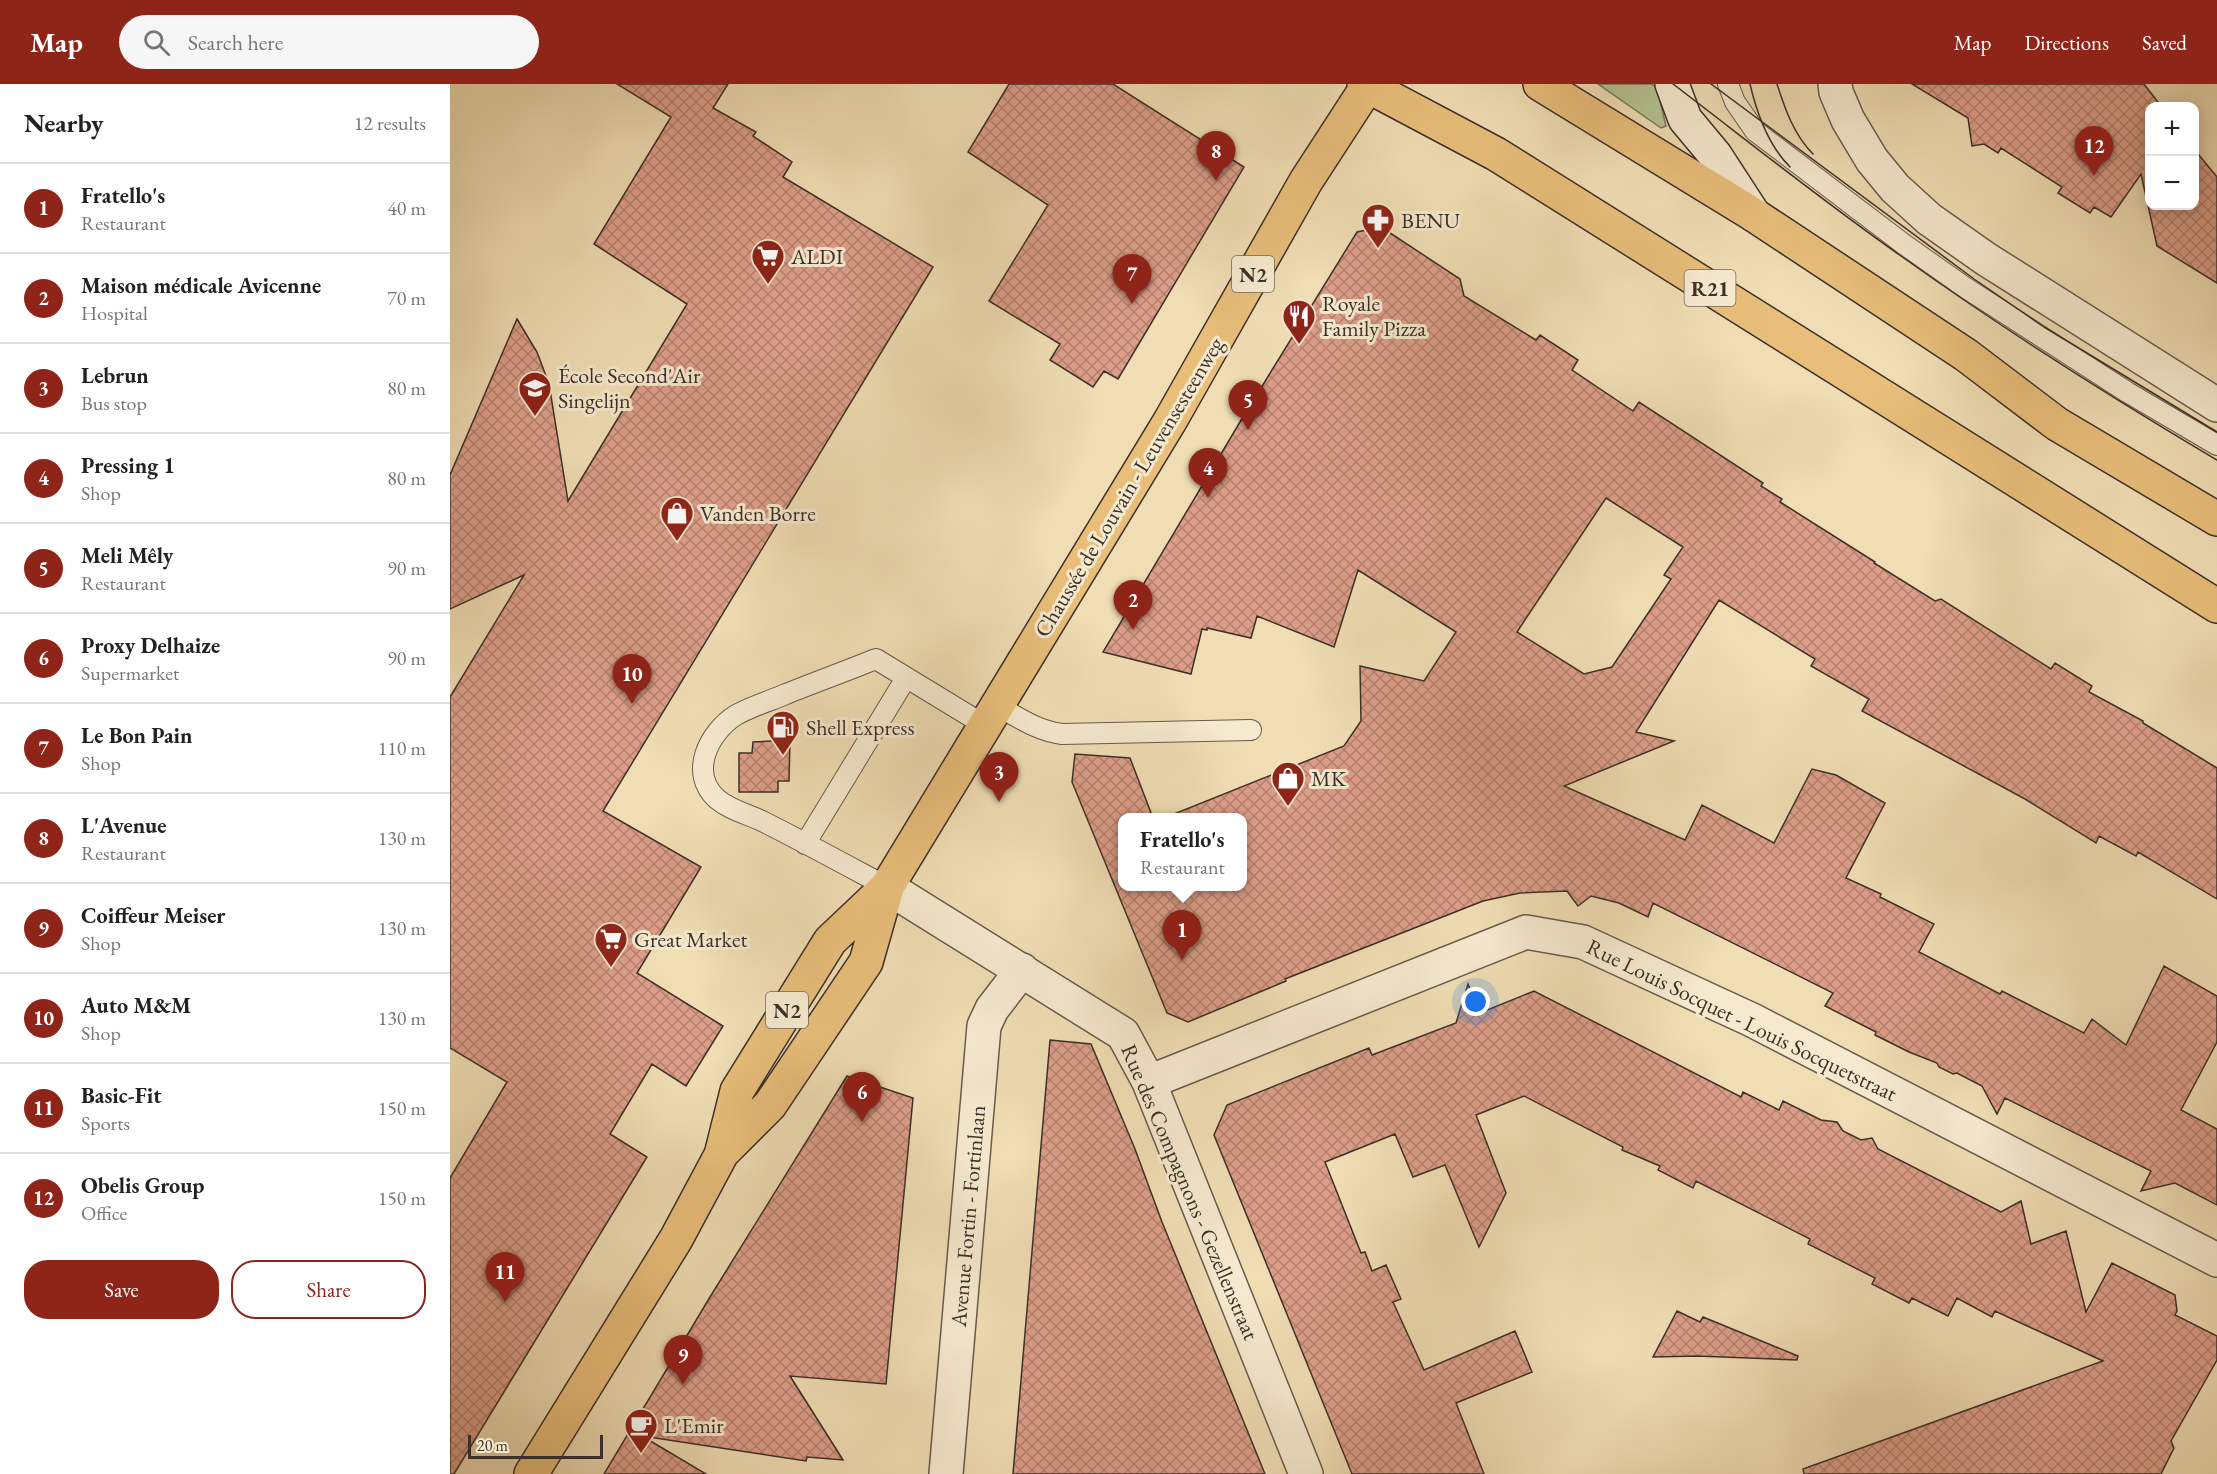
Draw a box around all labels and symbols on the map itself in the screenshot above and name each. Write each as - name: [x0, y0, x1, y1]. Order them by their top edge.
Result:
- pin: 12: [2074, 126, 2114, 176]
- pin: 8: [1196, 132, 1236, 181]
- pharmacy icon: BENU: [1360, 202, 1396, 249]
- place label: BENU: [1401, 206, 1461, 235]
- supermarket icon: ALDI: [750, 238, 786, 285]
- place label: ALDI: [790, 242, 844, 271]
- pin: 7: [1112, 254, 1152, 304]
- road number: N2: [1232, 256, 1274, 292]
- road number: R21: [1684, 270, 1736, 306]
- place label: Royale Family Pizza: [1322, 289, 1426, 343]
- restaurant icon: Royale Family Pizza: [1281, 298, 1317, 345]
- street label: Chaussée de Louvain - Leuvensesteenweg: [1028, 331, 1230, 642]
- place label: École Second'Air Singelijn: [558, 361, 701, 415]
- school or university icon: École Second'Air Singelijn: [517, 370, 553, 417]
- pin: 5: [1228, 380, 1268, 430]
- pin: 4: [1188, 448, 1227, 498]
- shop icon: Vanden Borre: [659, 495, 695, 542]
- place label: Vanden Borre: [700, 499, 816, 528]
- pin: 2: [1114, 580, 1152, 630]
- pin: 10: [612, 654, 651, 704]
- fuel station icon: Shell Express: [765, 709, 801, 756]
- place label: Shell Express: [806, 713, 915, 742]
- pin: 3: [980, 752, 1018, 802]
- shop icon: MK: [1270, 760, 1306, 807]
- place label: MK: [1311, 764, 1347, 793]
- pin: 1: [1162, 910, 1202, 960]
- supermarket icon: Great Market: [593, 921, 629, 968]
- place label: Great Market: [634, 925, 747, 954]
- street label: Rue Louis Socquet - Louis Socquetstraat: [1582, 932, 1902, 1108]
- your location: [1461, 987, 1490, 1016]
- road number: N2: [766, 992, 808, 1028]
- street label: Rue des Compagnons - Gezellenstraat: [1114, 1040, 1266, 1344]
- pin: 6: [842, 1072, 882, 1122]
- street label: Avenue Fortin - Fortinlaan: [944, 1104, 992, 1329]
- pin: 11: [486, 1252, 524, 1302]
- pin: 9: [664, 1336, 702, 1385]
- cafe icon: L'Emir: [623, 1407, 659, 1454]
- place label: L'Emir: [664, 1411, 724, 1440]
- scale bar: [468, 1432, 603, 1460]

